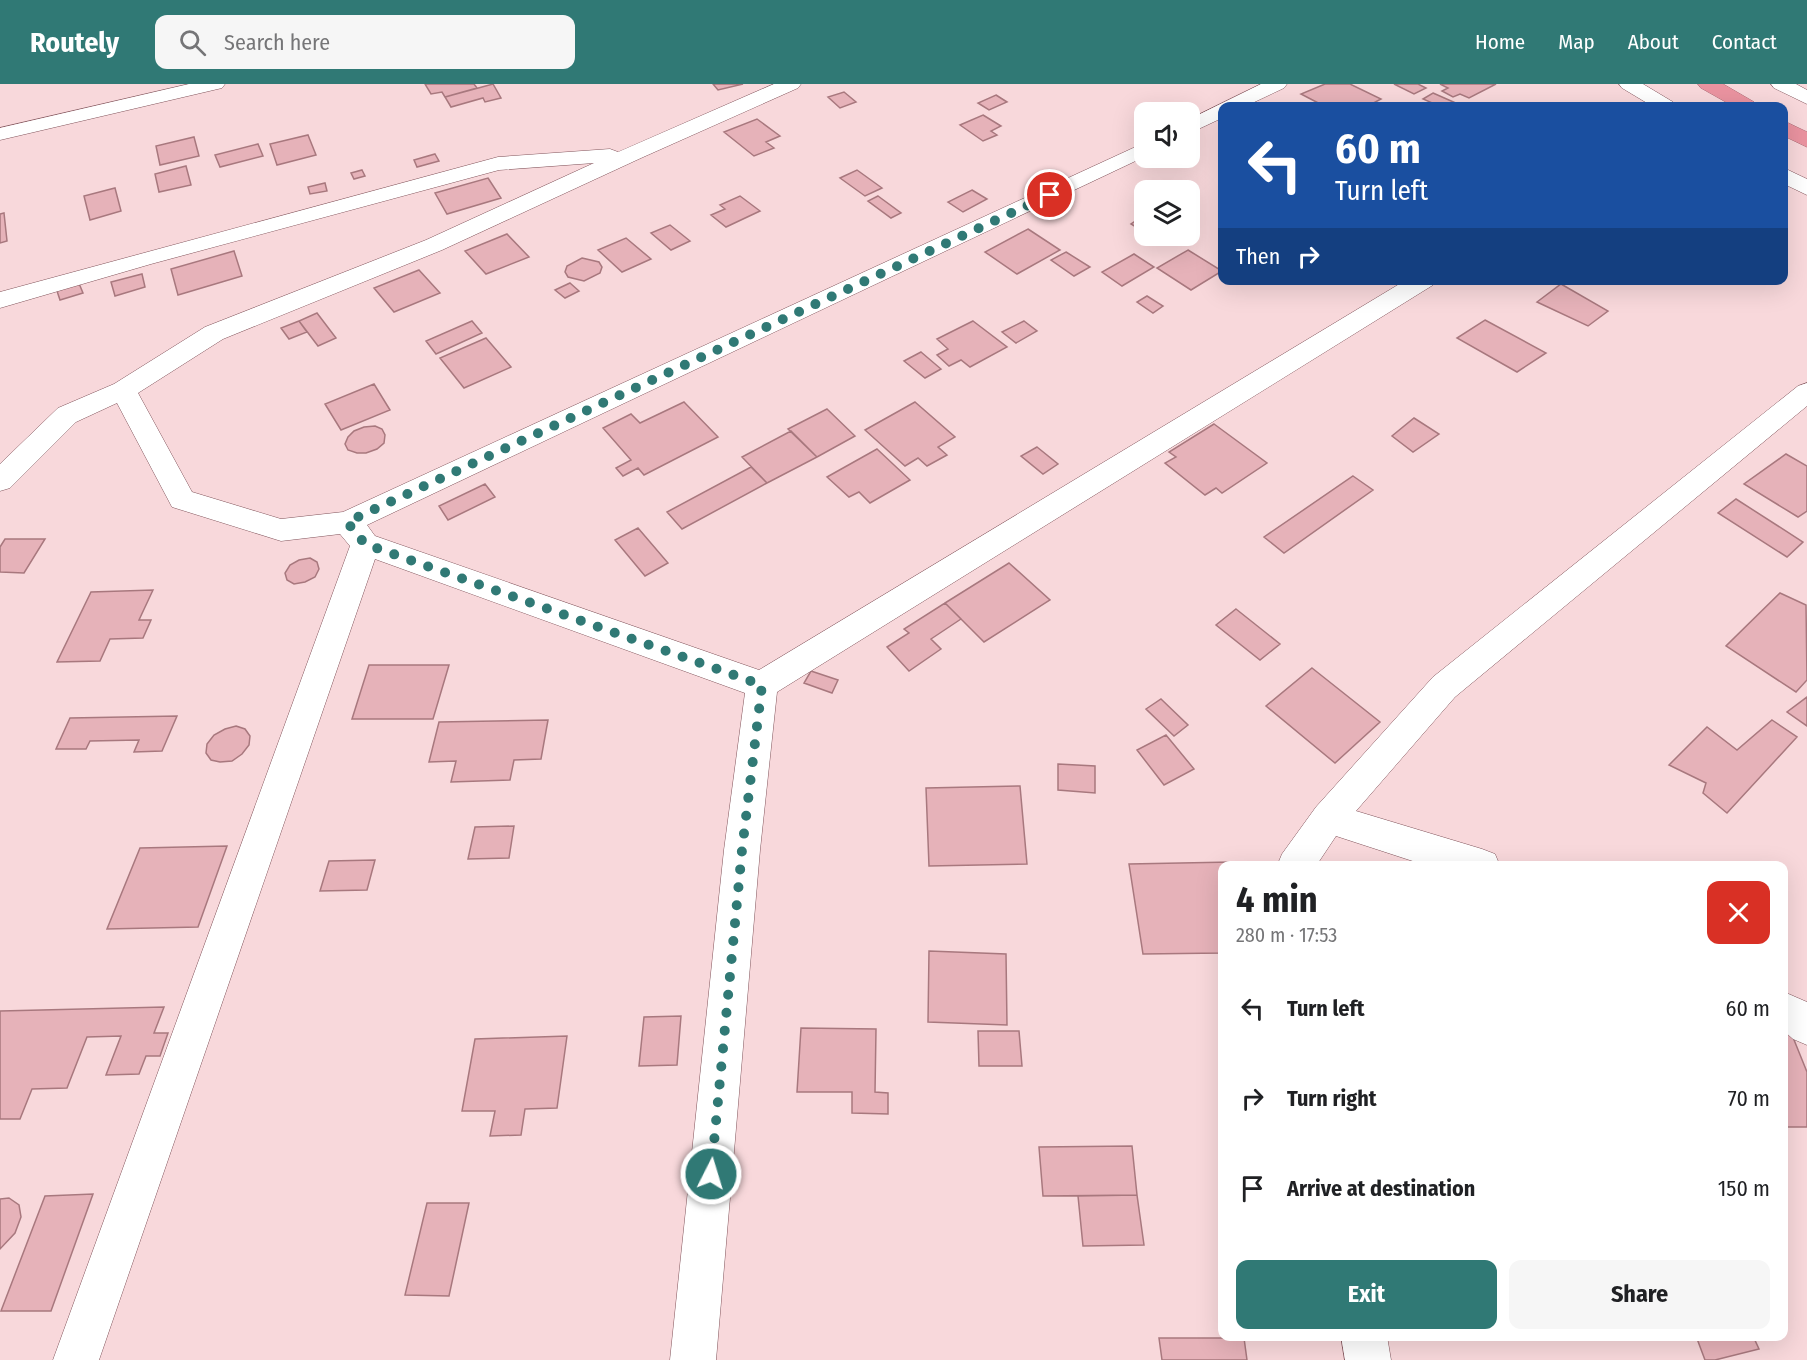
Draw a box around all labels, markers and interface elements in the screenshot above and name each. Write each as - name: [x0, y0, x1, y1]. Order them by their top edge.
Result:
- search box: [155, 15, 575, 69]
- text: Routely: [30, 26, 119, 59]
- icon: search: [176, 26, 209, 59]
- text: Search here: [224, 29, 330, 56]
- text: Home: [1475, 29, 1525, 55]
- text: Map: [1558, 29, 1595, 55]
- text: About: [1628, 29, 1679, 55]
- text: Contact: [1712, 29, 1777, 55]
- map controls: [1134, 102, 1200, 246]
- button: sound: [1134, 102, 1200, 168]
- text: 60 m: [1335, 124, 1421, 174]
- icon: left: [1236, 126, 1314, 204]
- pin: [1024, 169, 1075, 220]
- text: Turn left: [1335, 175, 1428, 207]
- icon: arrive: [1033, 178, 1066, 211]
- button: layers: [1134, 180, 1200, 246]
- icon: right: [1292, 240, 1325, 273]
- text: Then: [1236, 243, 1280, 270]
- text: 4 min: [1236, 878, 1318, 922]
- button: close: [1707, 881, 1770, 944]
- text: 280 m · 17:53: [1236, 923, 1337, 947]
- icon: left: [1236, 992, 1269, 1025]
- text: Turn left: [1287, 995, 1365, 1022]
- text: 60 m: [1726, 995, 1770, 1022]
- icon: right: [1236, 1082, 1269, 1115]
- text: Turn right: [1287, 1085, 1376, 1112]
- text: 70 m: [1728, 1085, 1770, 1112]
- position arrow: [679, 1142, 743, 1206]
- icon: arrive: [1236, 1172, 1269, 1205]
- text: Arrive at destination: [1287, 1175, 1475, 1202]
- text: 150 m: [1718, 1175, 1770, 1202]
- button: Exit: [1236, 1260, 1497, 1329]
- button: Share: [1509, 1260, 1770, 1329]

